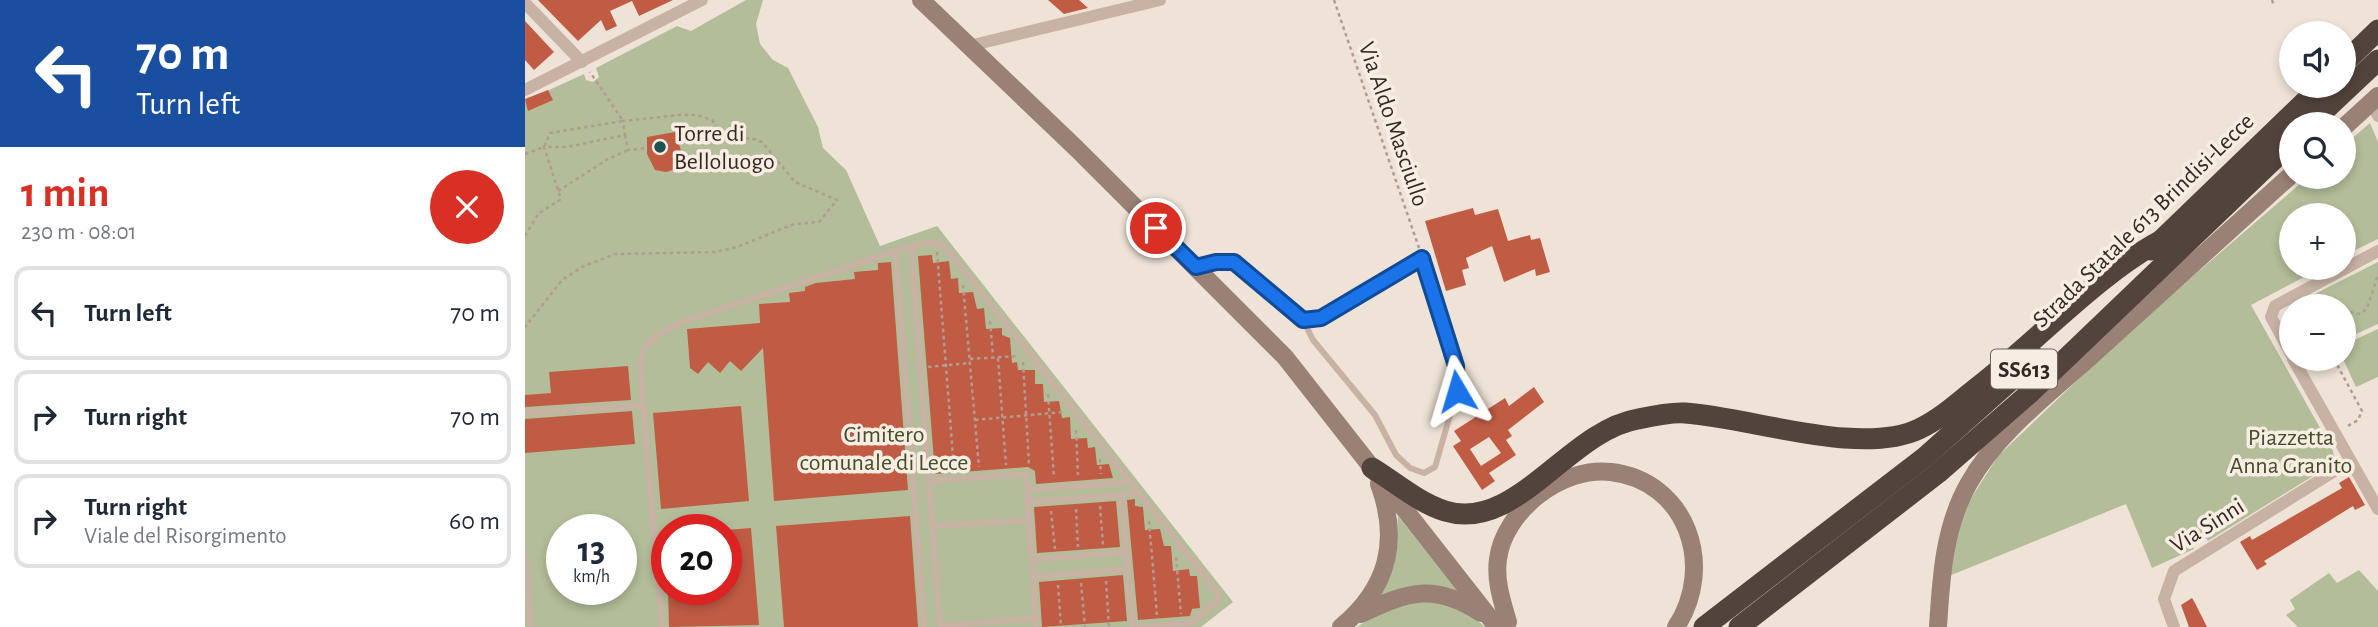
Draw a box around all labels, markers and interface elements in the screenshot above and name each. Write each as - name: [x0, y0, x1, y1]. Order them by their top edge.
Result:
- map controls: [2279, 21, 2356, 371]
- button: sound: [2279, 21, 2356, 98]
- icon: left: [21, 28, 112, 119]
- text: 70 m: [136, 30, 230, 79]
- street label: Via Aldo Masciullo: [1354, 39, 1432, 210]
- text: Turn left: [136, 88, 240, 120]
- street label: Strada Statale 613 Brindisi-Lecce: [2029, 109, 2259, 332]
- button: search: [2279, 112, 2356, 189]
- place label: Torre di Belloluogo: [674, 122, 775, 174]
- marker: Torre di Belloluogo: [652, 139, 668, 155]
- button: close: [430, 170, 504, 244]
- text: 1 min: [21, 172, 110, 214]
- pin: [1126, 198, 1186, 258]
- button: +: [2279, 203, 2356, 280]
- icon: arrive: [1137, 209, 1175, 247]
- text: 230 m · 08:01: [21, 221, 137, 244]
- icon: left: [25, 294, 63, 332]
- button: −: [2279, 294, 2356, 371]
- text: Turn left: [84, 300, 172, 326]
- text: 70 m: [450, 300, 500, 326]
- road number: SS613: [1991, 350, 2057, 388]
- position arrow: [1420, 354, 1494, 428]
- icon: right: [25, 398, 63, 436]
- text: Turn right: [84, 404, 187, 430]
- text: 70 m: [450, 404, 500, 430]
- park label: Cimitero comunale di Lecce: [800, 423, 968, 475]
- park label: Piazzetta Anna Granito: [2230, 426, 2352, 478]
- text: Turn right: [84, 494, 187, 520]
- street label: Via Sinni: [2166, 494, 2249, 558]
- icon: right: [25, 502, 63, 540]
- text: 60 m: [449, 508, 500, 534]
- speed limit sign: 20: [651, 514, 742, 605]
- text: Viale del Risorgimento: [84, 525, 287, 548]
- text: 13: [578, 533, 605, 568]
- text: km/h: [573, 568, 610, 586]

